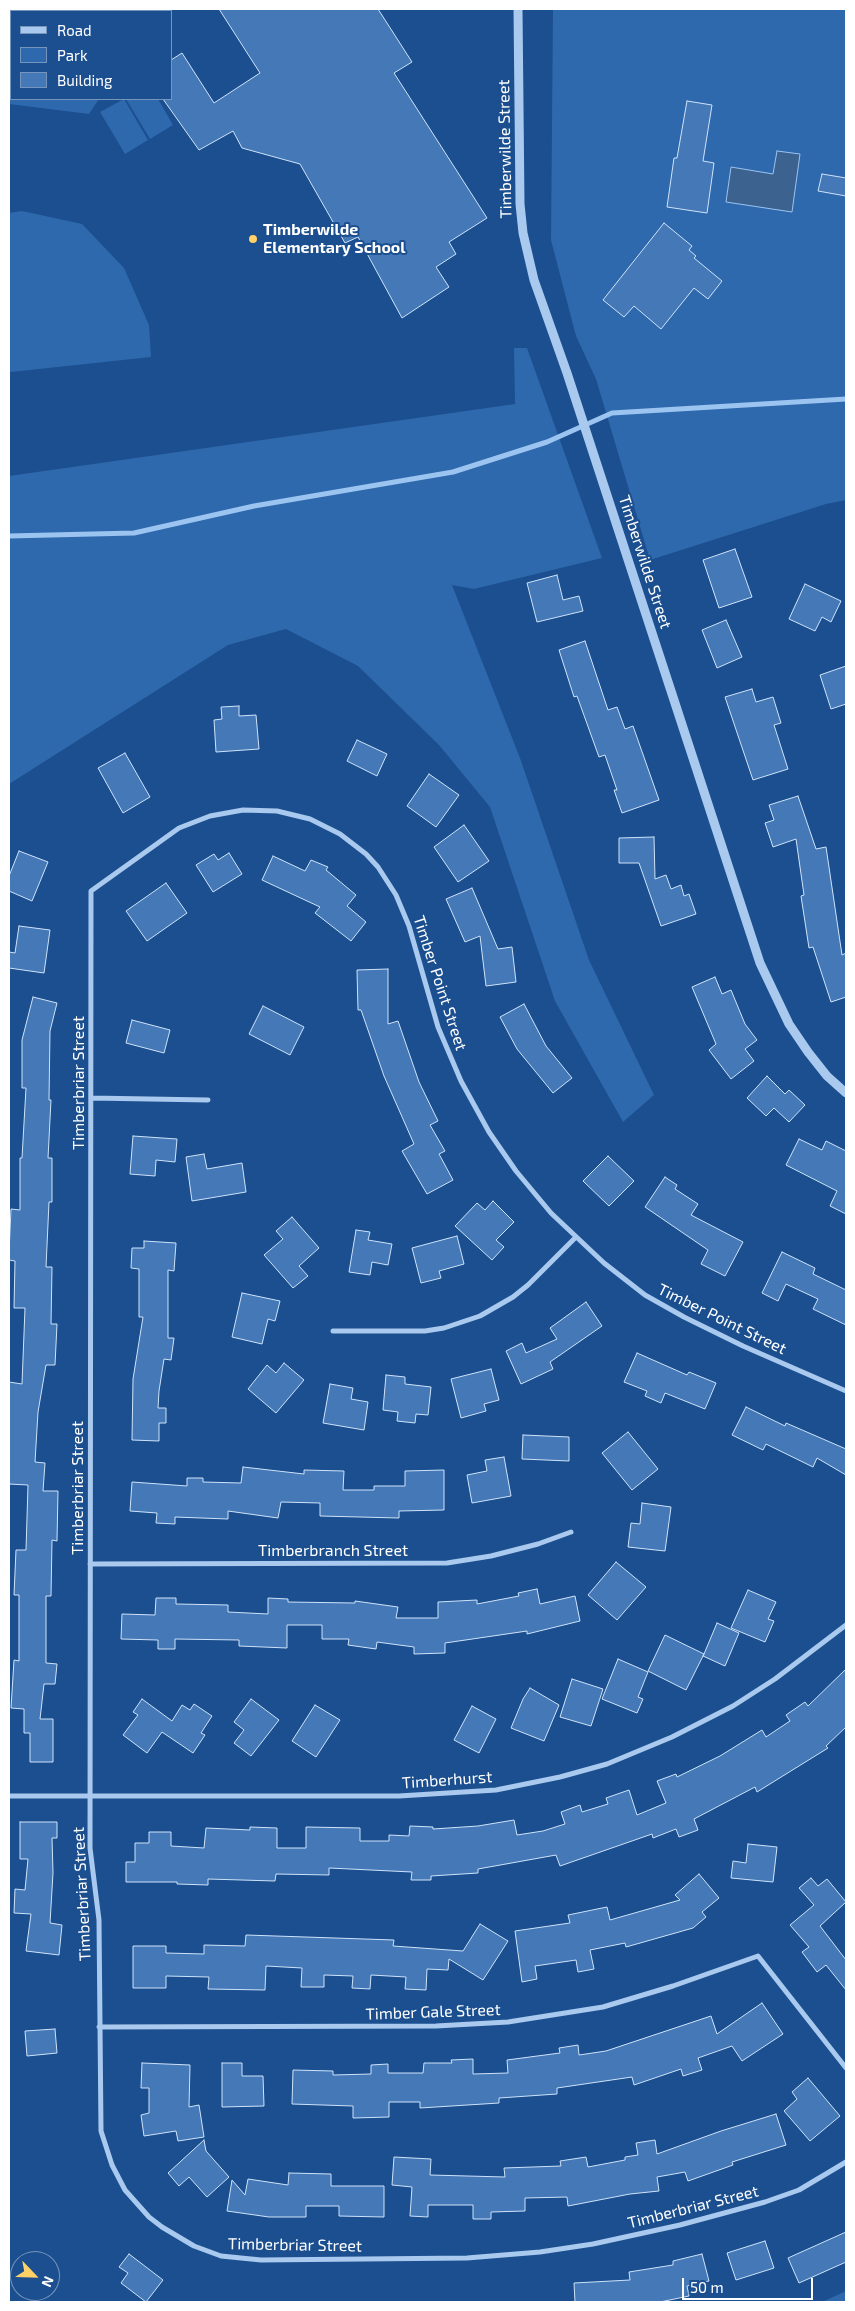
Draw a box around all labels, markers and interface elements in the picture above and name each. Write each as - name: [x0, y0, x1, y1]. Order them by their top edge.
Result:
- legend: [10, 10, 172, 100]
- text: Road: [57, 21, 92, 39]
- text: Park: [57, 46, 88, 64]
- text: Building: [57, 71, 112, 89]
- street label: Timberwilde Street: [494, 79, 516, 219]
- place label: Timberwilde Elementary School: [263, 220, 406, 258]
- marker: Timberwilde Elementary School: [247, 233, 259, 245]
- street label: Timberwilde Street: [614, 493, 676, 631]
- street label: Timber Point Street: [409, 913, 471, 1053]
- street label: Timberbriar Street: [69, 1016, 89, 1150]
- street label: Timber Point Street: [655, 1280, 789, 1358]
- street label: Timberbriar Street: [68, 1421, 88, 1555]
- street label: Timberbranch Street: [258, 1541, 408, 1561]
- street label: Timberhurst: [401, 1767, 493, 1793]
- street label: Timberbriar Street: [69, 1827, 95, 1961]
- street label: Timber Gale Street: [365, 2000, 501, 2024]
- street label: Timberbriar Street: [626, 2181, 760, 2233]
- street label: Timberbriar Street: [228, 2234, 362, 2256]
- north arrow: [10, 2251, 60, 2301]
- scale bar: [685, 2268, 816, 2300]
- text: N: [38, 2274, 58, 2290]
- text: 50 m: [690, 2278, 724, 2296]

